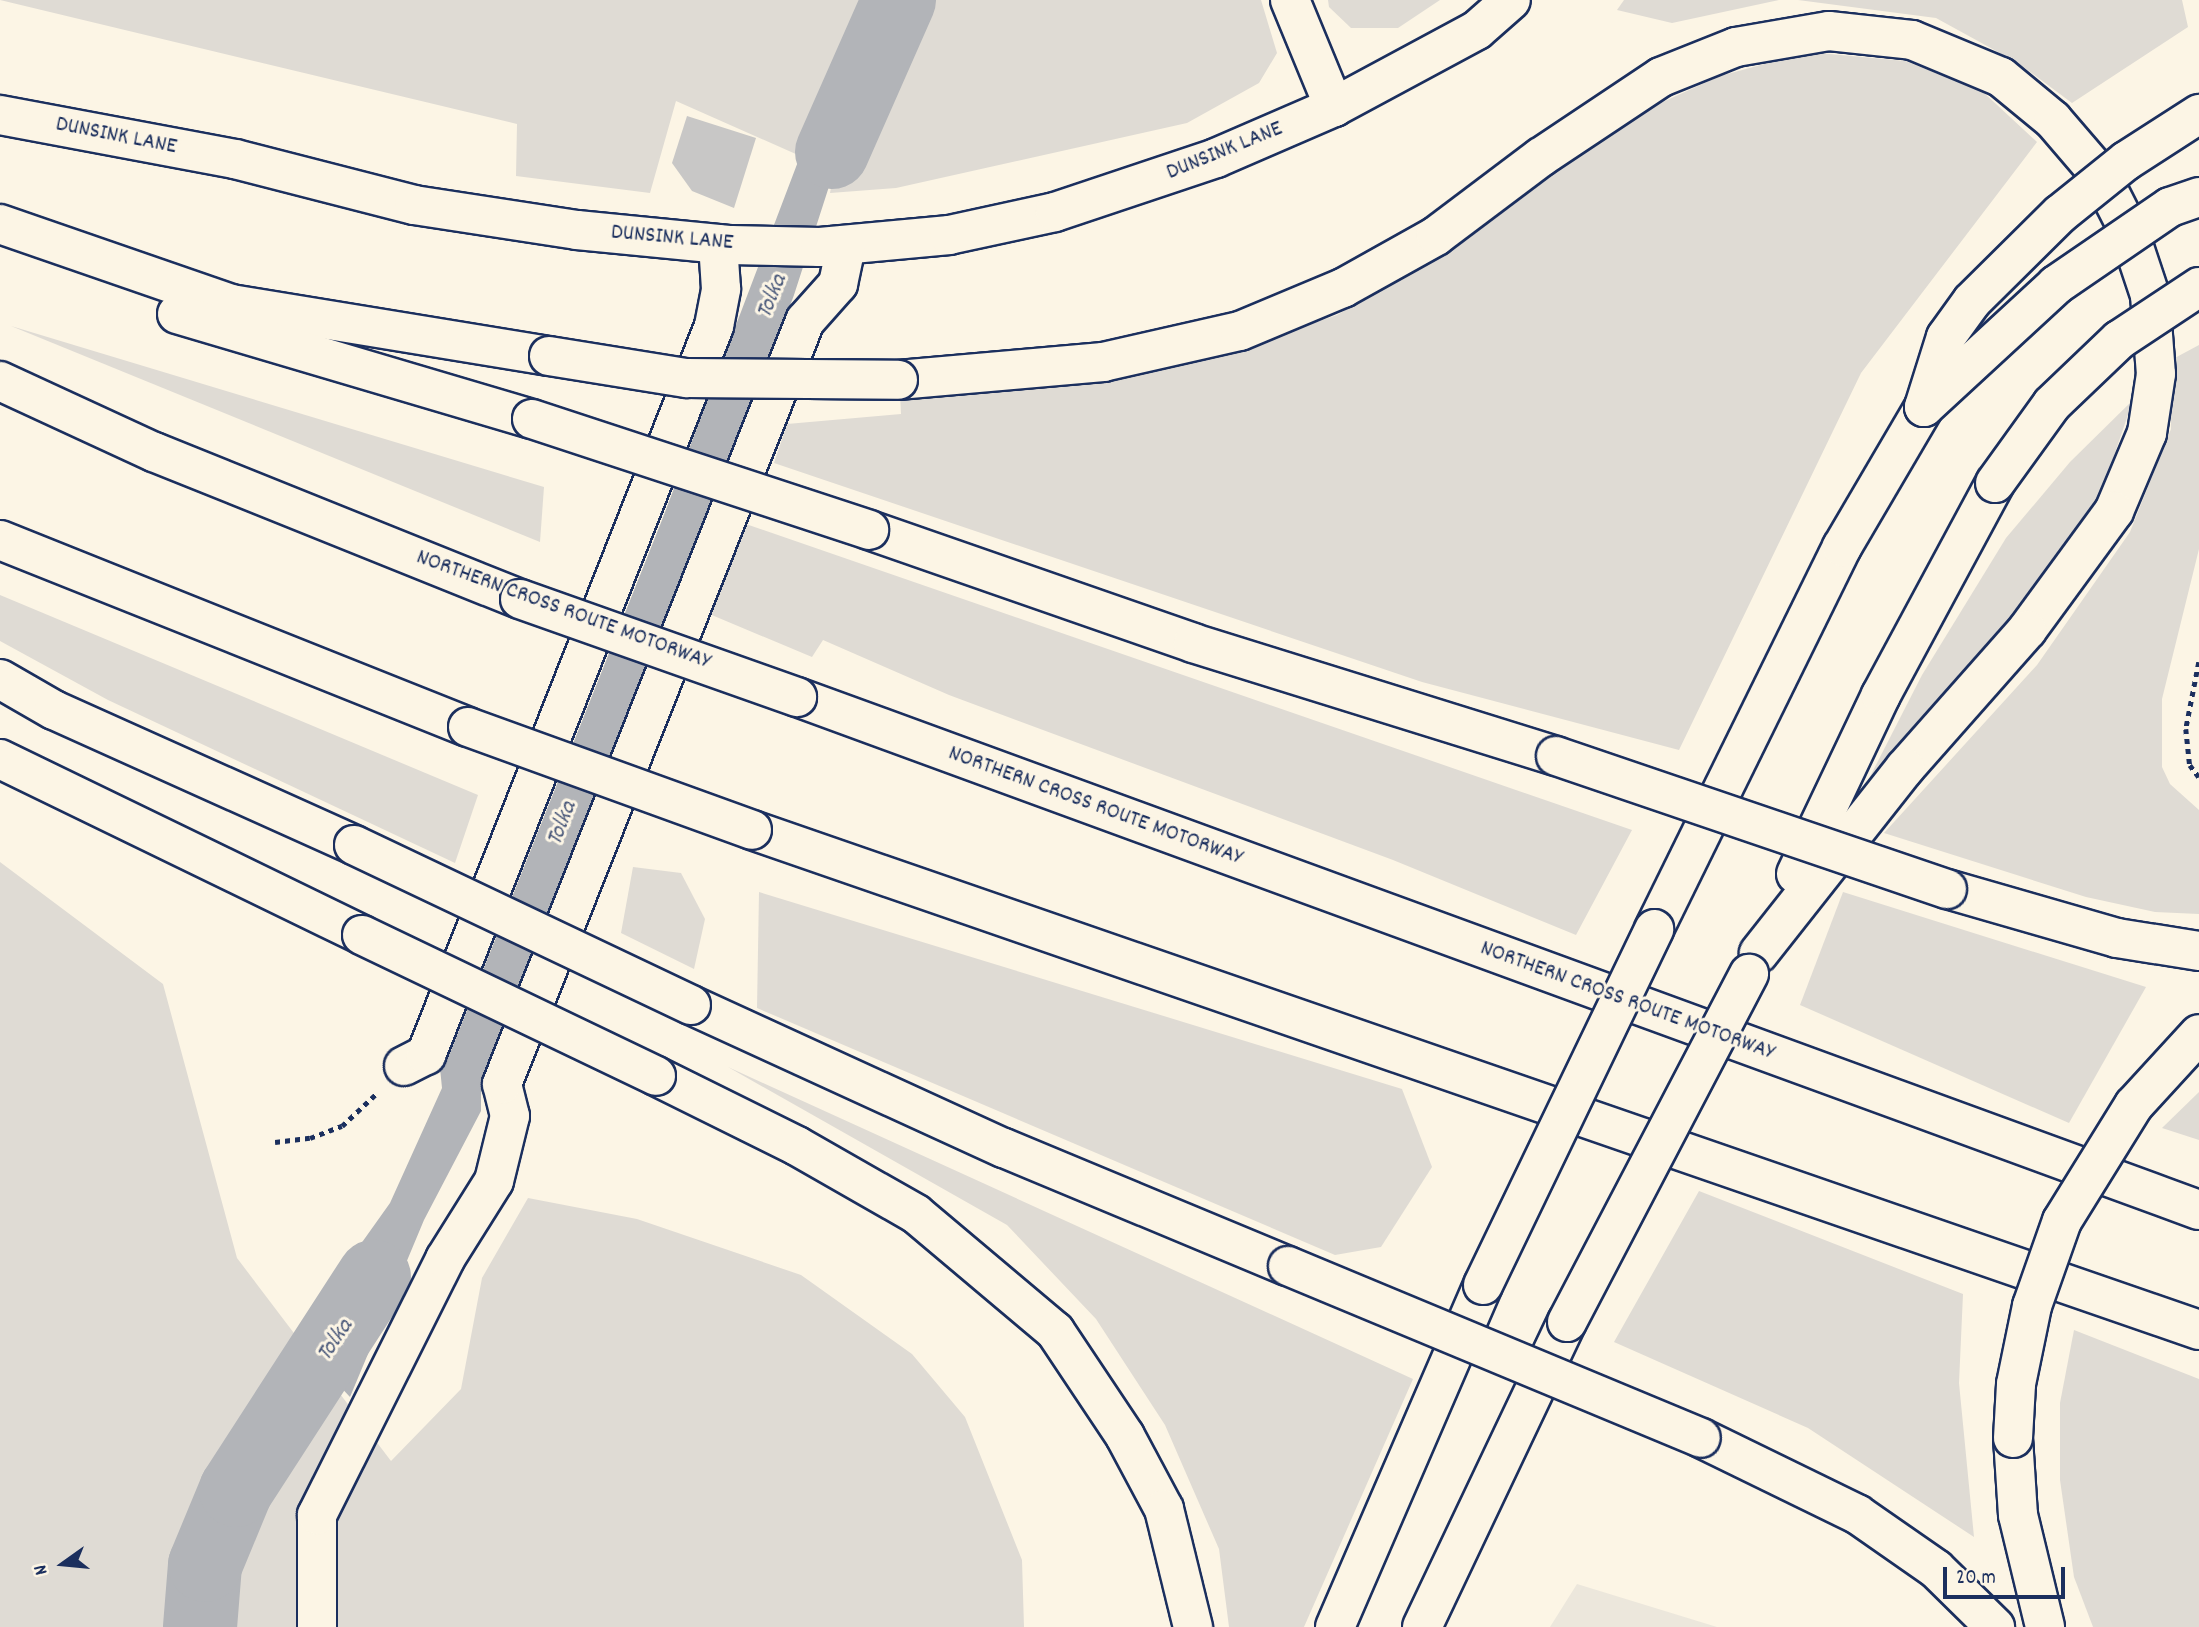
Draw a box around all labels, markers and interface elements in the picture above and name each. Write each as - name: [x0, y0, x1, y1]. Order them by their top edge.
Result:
- street label: DUNSINK LANE: [53, 112, 179, 162]
- street label: DUNSINK LANE: [1163, 116, 1287, 188]
- street label: DUNSINK LANE: [610, 220, 734, 258]
- water label: Tolka: [751, 271, 795, 323]
- street label: NORTHERN CROSS ROUTE MOTORWAY: [412, 545, 714, 677]
- street label: NORTHERN CROSS ROUTE MOTORWAY: [944, 741, 1246, 873]
- water label: Tolka: [542, 798, 584, 850]
- street label: NORTHERN CROSS ROUTE MOTORWAY: [1476, 936, 1778, 1068]
- water label: Tolka: [312, 1314, 360, 1368]
- north arrow: [28, 1529, 98, 1599]
- scale bar: [1947, 1554, 2070, 1598]
- text: N: [28, 1562, 56, 1578]
- text: 20 m: [1956, 1564, 1996, 1594]

